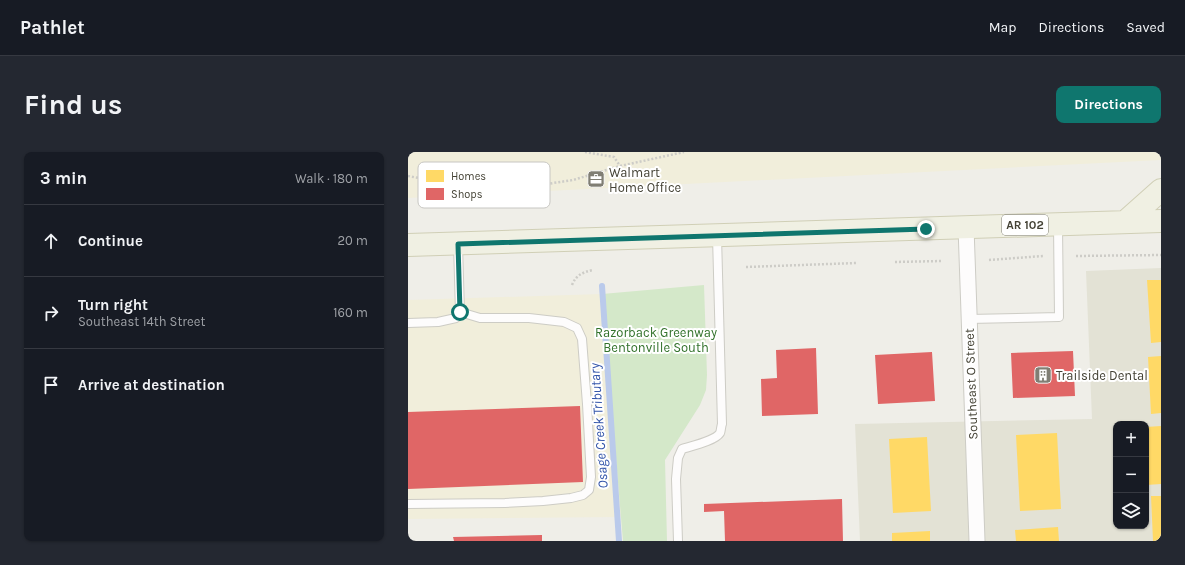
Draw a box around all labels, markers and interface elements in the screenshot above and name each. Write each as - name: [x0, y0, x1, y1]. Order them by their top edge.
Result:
- text: Pathlet: [20, 17, 85, 39]
- text: Map: [989, 19, 1017, 36]
- text: Directions: [1039, 19, 1104, 36]
- text: Saved: [1126, 19, 1165, 36]
- button: Directions: [1056, 86, 1161, 123]
- text: Find us: [24, 88, 123, 121]
- legend: [418, 162, 550, 208]
- place label: Walmart Home Office: [609, 165, 682, 195]
- text: 3 min: [40, 168, 87, 188]
- office icon: Walmart Home Office: [586, 169, 606, 189]
- text: Homes: [451, 170, 486, 183]
- text: Walk · 180 m: [295, 171, 368, 186]
- text: Shops: [451, 188, 483, 201]
- road number: AR 102: [1002, 215, 1048, 235]
- route end: [917, 220, 935, 238]
- icon: ahead: [40, 230, 62, 252]
- text: Continue: [78, 232, 143, 250]
- text: 20 m: [338, 233, 368, 248]
- text: Turn right: [78, 296, 148, 314]
- icon: right: [40, 302, 62, 324]
- route start: [451, 303, 469, 321]
- text: 160 m: [333, 305, 368, 320]
- text: Southeast 14th Street: [78, 314, 205, 329]
- park label: Razorback Greenway Bentonville South: [595, 325, 717, 355]
- street label: Southeast O Street: [962, 328, 980, 440]
- water label: Osage Creek Tributary: [586, 362, 612, 489]
- building icon: Trailside Dental: [1033, 365, 1053, 385]
- place label: Trailside Dental: [1056, 368, 1148, 383]
- icon: arrive: [40, 374, 62, 396]
- text: Arrive at destination: [78, 376, 225, 394]
- map controls: [1113, 421, 1149, 529]
- button: +: [1113, 421, 1149, 457]
- button: −: [1113, 457, 1149, 493]
- button: layers: [1113, 493, 1149, 529]

